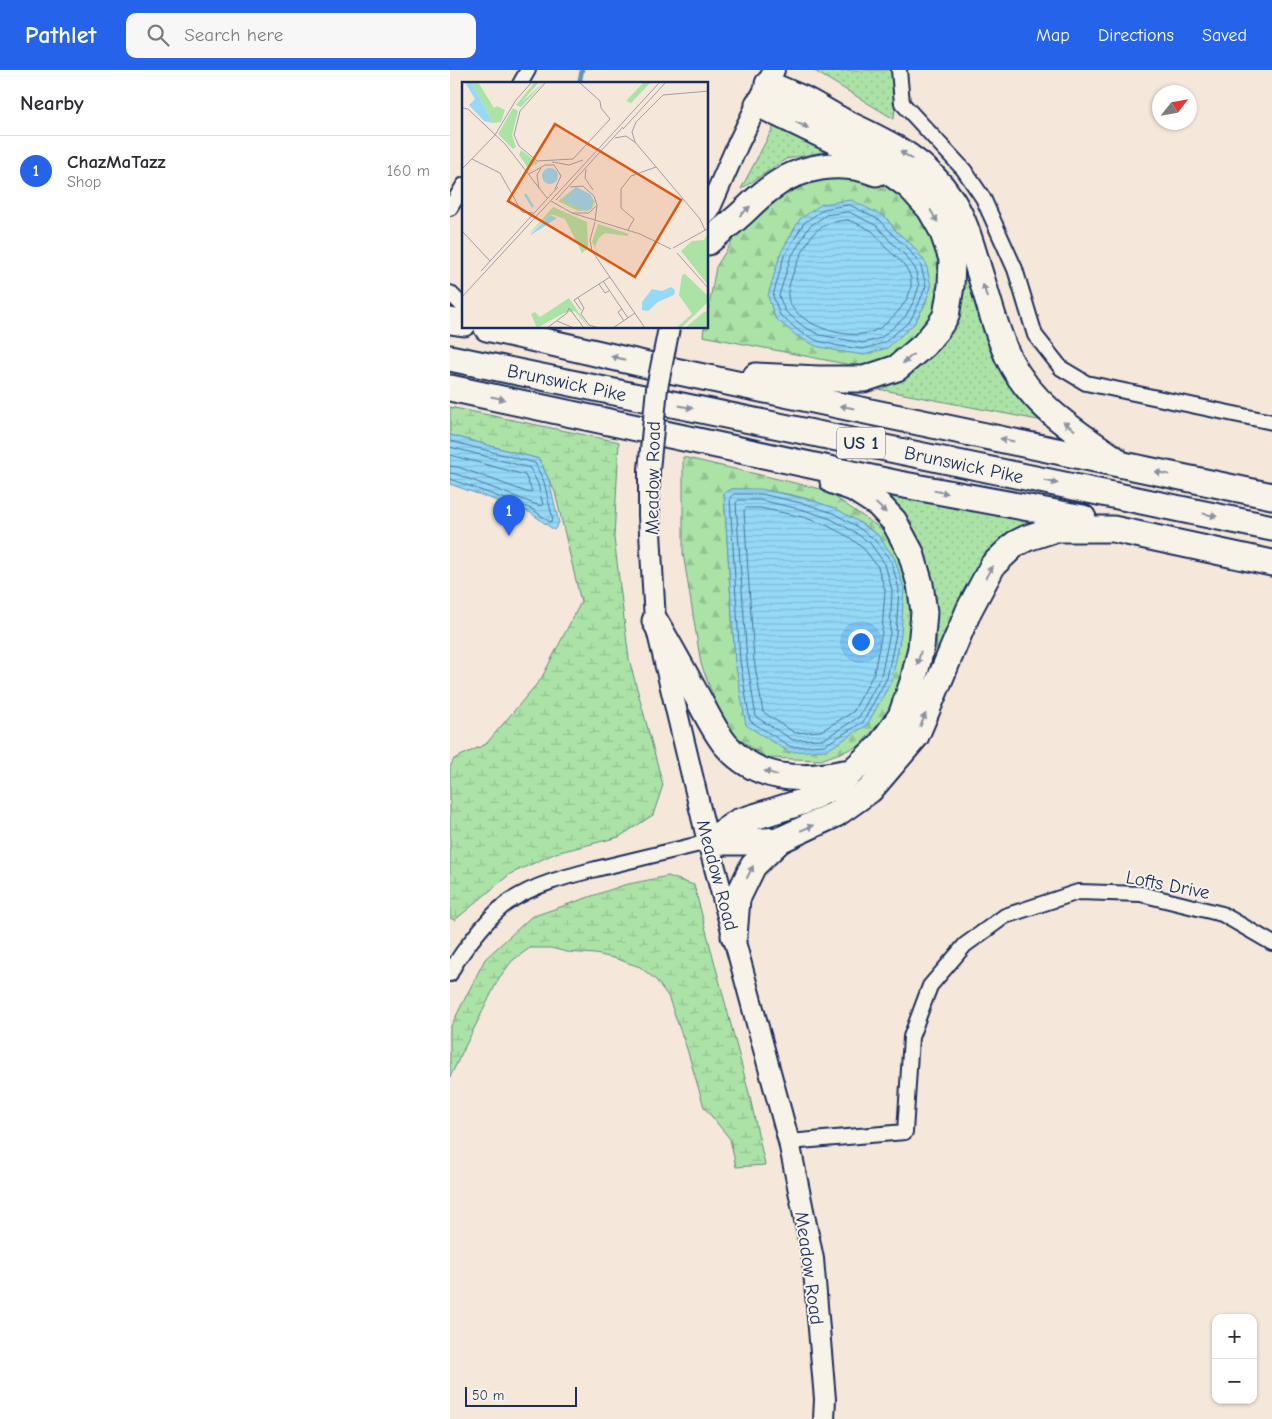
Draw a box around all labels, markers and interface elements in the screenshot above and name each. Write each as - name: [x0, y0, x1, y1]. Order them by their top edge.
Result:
- search box: [126, 13, 476, 58]
- text: Pathlet: [25, 21, 96, 49]
- icon: search: [144, 21, 172, 49]
- text: Search here: [184, 24, 283, 46]
- text: Map: [1036, 25, 1070, 46]
- text: Directions: [1098, 25, 1174, 46]
- text: Saved: [1202, 25, 1247, 46]
- inset map: [462, 82, 709, 329]
- north arrow: [1152, 85, 1197, 130]
- text: Nearby: [20, 91, 84, 115]
- one-way arrow: [795, 122, 809, 130]
- one-way arrow: [900, 150, 913, 159]
- text: ChazMaTazz: [67, 151, 166, 173]
- text: 1: [33, 162, 39, 180]
- text: 160 m: [387, 162, 430, 180]
- text: Shop: [67, 173, 101, 191]
- one-way arrow: [738, 205, 750, 217]
- one-way arrow: [929, 209, 938, 222]
- one-way arrow: [981, 284, 989, 299]
- one-way arrow: [902, 353, 914, 365]
- one-way arrow: [610, 354, 625, 362]
- street label: Brunswick Pike: [505, 360, 628, 406]
- one-way arrow: [490, 395, 506, 403]
- one-way arrow: [679, 403, 695, 411]
- one-way arrow: [839, 403, 855, 411]
- street label: Meadow Road: [641, 421, 665, 535]
- one-way arrow: [1063, 421, 1076, 432]
- road number: US 1: [837, 428, 885, 458]
- one-way arrow: [998, 436, 1014, 444]
- street label: Brunswick Pike: [902, 442, 1025, 488]
- one-way arrow: [1154, 469, 1169, 477]
- one-way arrow: [1044, 478, 1059, 486]
- one-way arrow: [934, 488, 949, 496]
- pin: 1: [493, 495, 525, 536]
- one-way arrow: [874, 502, 886, 514]
- one-way arrow: [1203, 511, 1218, 519]
- one-way arrow: [985, 565, 994, 579]
- your location: [848, 629, 874, 655]
- one-way arrow: [915, 651, 923, 666]
- one-way arrow: [919, 713, 927, 727]
- one-way arrow: [763, 769, 778, 777]
- street label: Meadow Road: [692, 817, 742, 933]
- one-way arrow: [800, 824, 814, 832]
- one-way arrow: [746, 865, 754, 880]
- street label: Lofts Drive: [1124, 866, 1212, 904]
- street label: Meadow Road: [790, 1210, 828, 1326]
- map controls: [1212, 1314, 1257, 1404]
- button: +: [1212, 1314, 1257, 1359]
- button: −: [1212, 1359, 1257, 1404]
- scale bar: [465, 1384, 578, 1407]
- text: 50 m: [472, 1387, 504, 1404]

